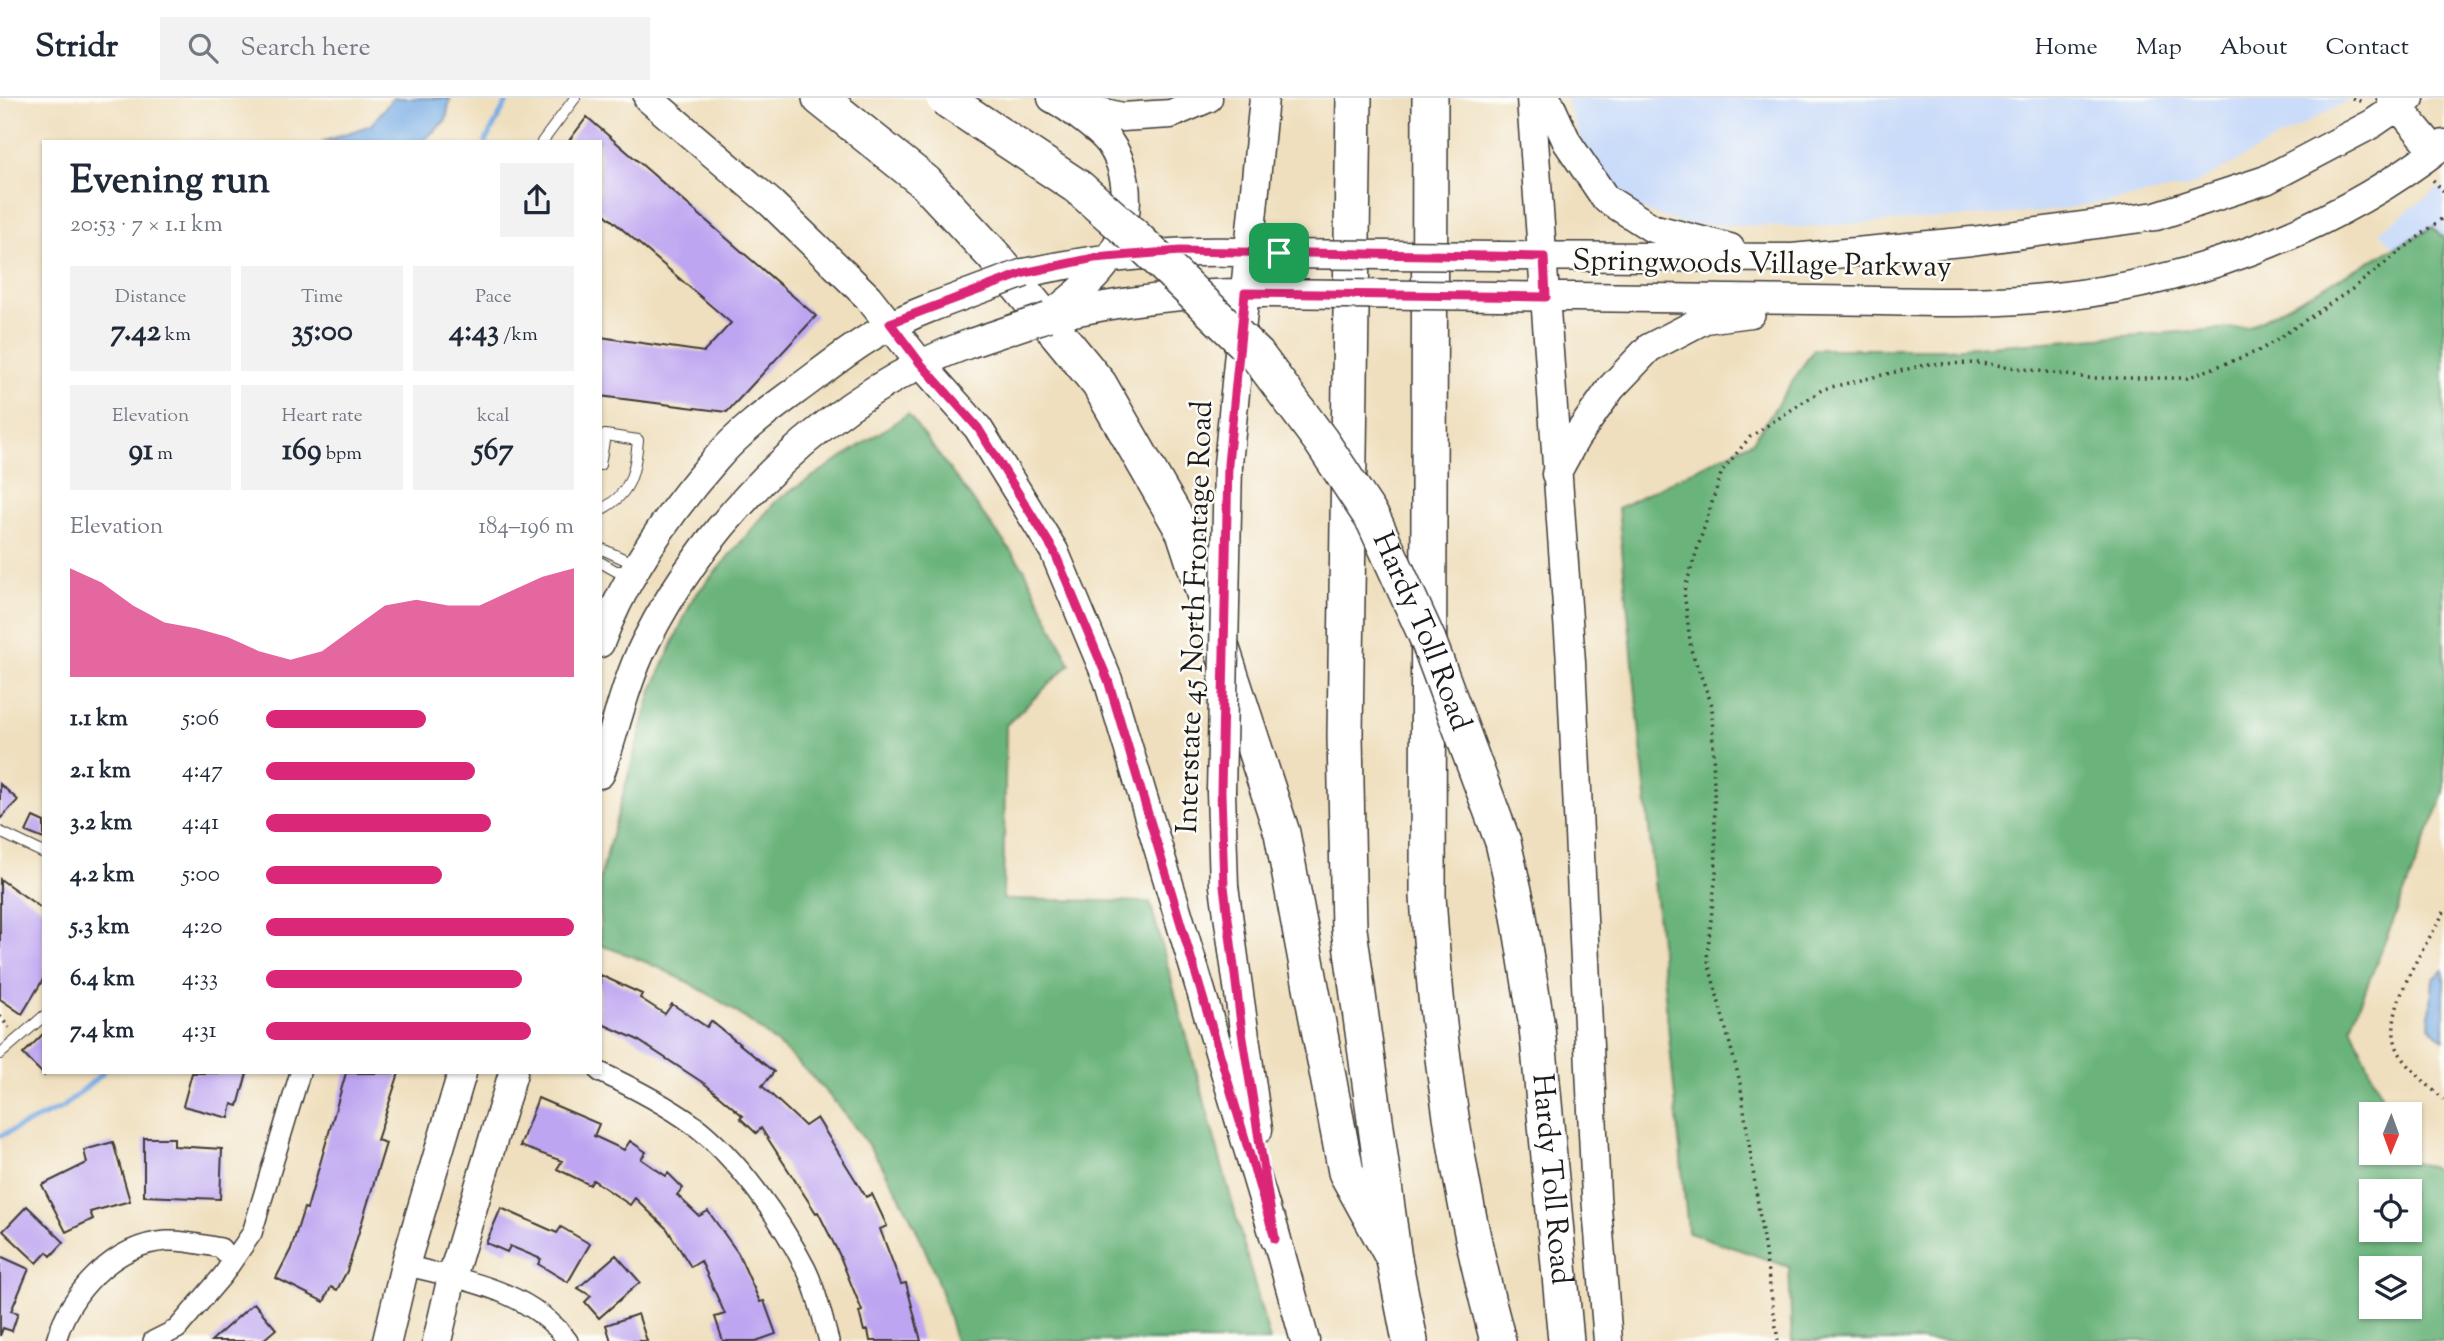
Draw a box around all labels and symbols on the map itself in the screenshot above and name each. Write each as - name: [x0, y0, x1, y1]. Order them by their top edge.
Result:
- pin: [1249, 223, 1309, 283]
- street label: Springwoods Village Parkway: [1572, 240, 1952, 290]
- street label: Interstate 45 North Frontage Road: [1167, 400, 1225, 834]
- street label: Hardy Toll Road: [1360, 525, 1481, 737]
- street label: Hardy Toll Road: [1520, 1072, 1582, 1287]
- north arrow: [2359, 1102, 2422, 1166]

